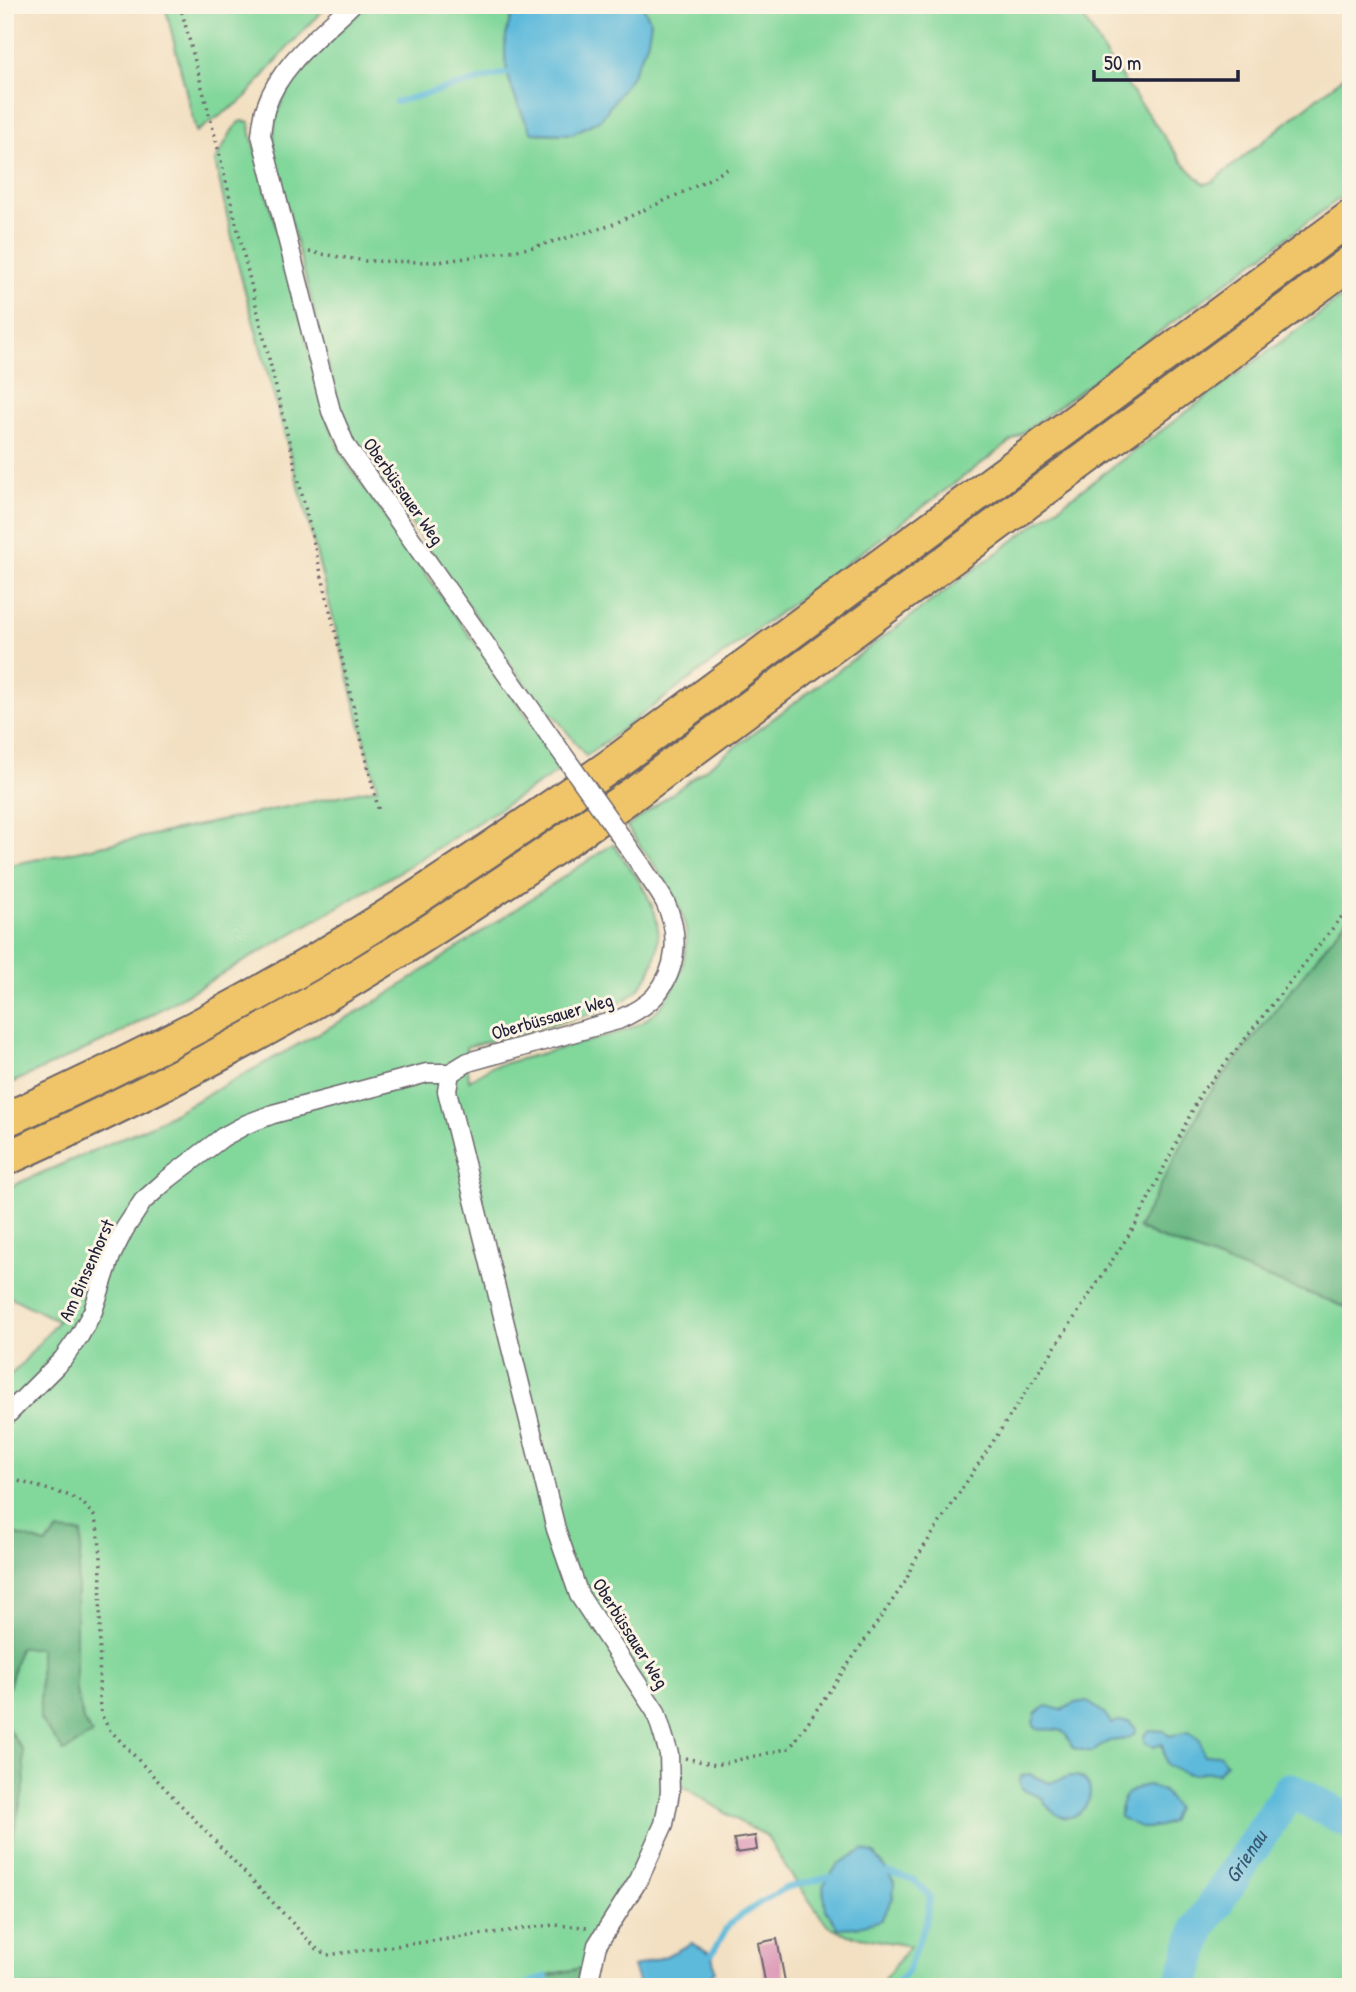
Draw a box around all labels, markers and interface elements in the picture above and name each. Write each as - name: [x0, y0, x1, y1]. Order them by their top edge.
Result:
- scale bar: [1094, 38, 1237, 82]
- text: 50 m: [1104, 48, 1141, 77]
- street label: Oberbüssauer Weg: [357, 432, 451, 550]
- street label: Oberbüssauer Weg: [488, 986, 616, 1046]
- street label: Am Binsenhorst: [52, 1214, 120, 1325]
- street label: Oberbüssauer Weg: [587, 1573, 675, 1693]
- water label: Grienau: [1218, 1823, 1274, 1888]

